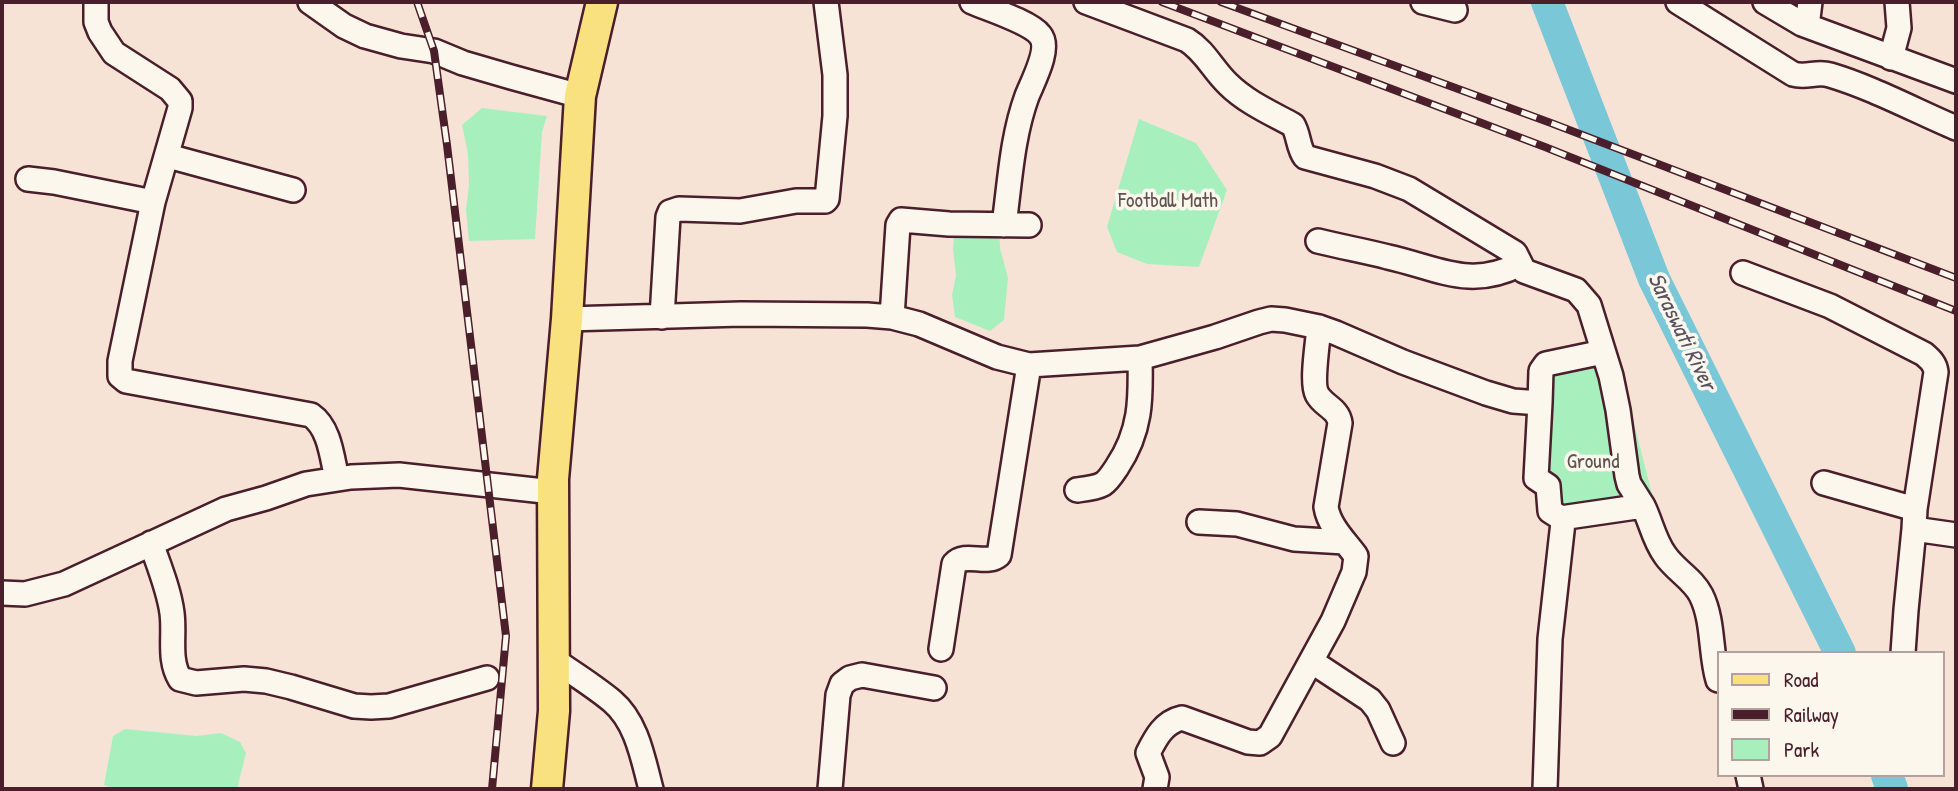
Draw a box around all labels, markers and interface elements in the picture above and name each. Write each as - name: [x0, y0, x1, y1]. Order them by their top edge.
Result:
- park label: Football Math: [1118, 188, 1218, 214]
- water label: Saraswati River: [1641, 269, 1721, 395]
- park label: Ground: [1567, 449, 1619, 475]
- legend: [1716, 651, 1944, 777]
- text: Road: [1784, 665, 1818, 694]
- text: Railway: [1784, 700, 1839, 729]
- text: Park: [1784, 735, 1819, 764]

